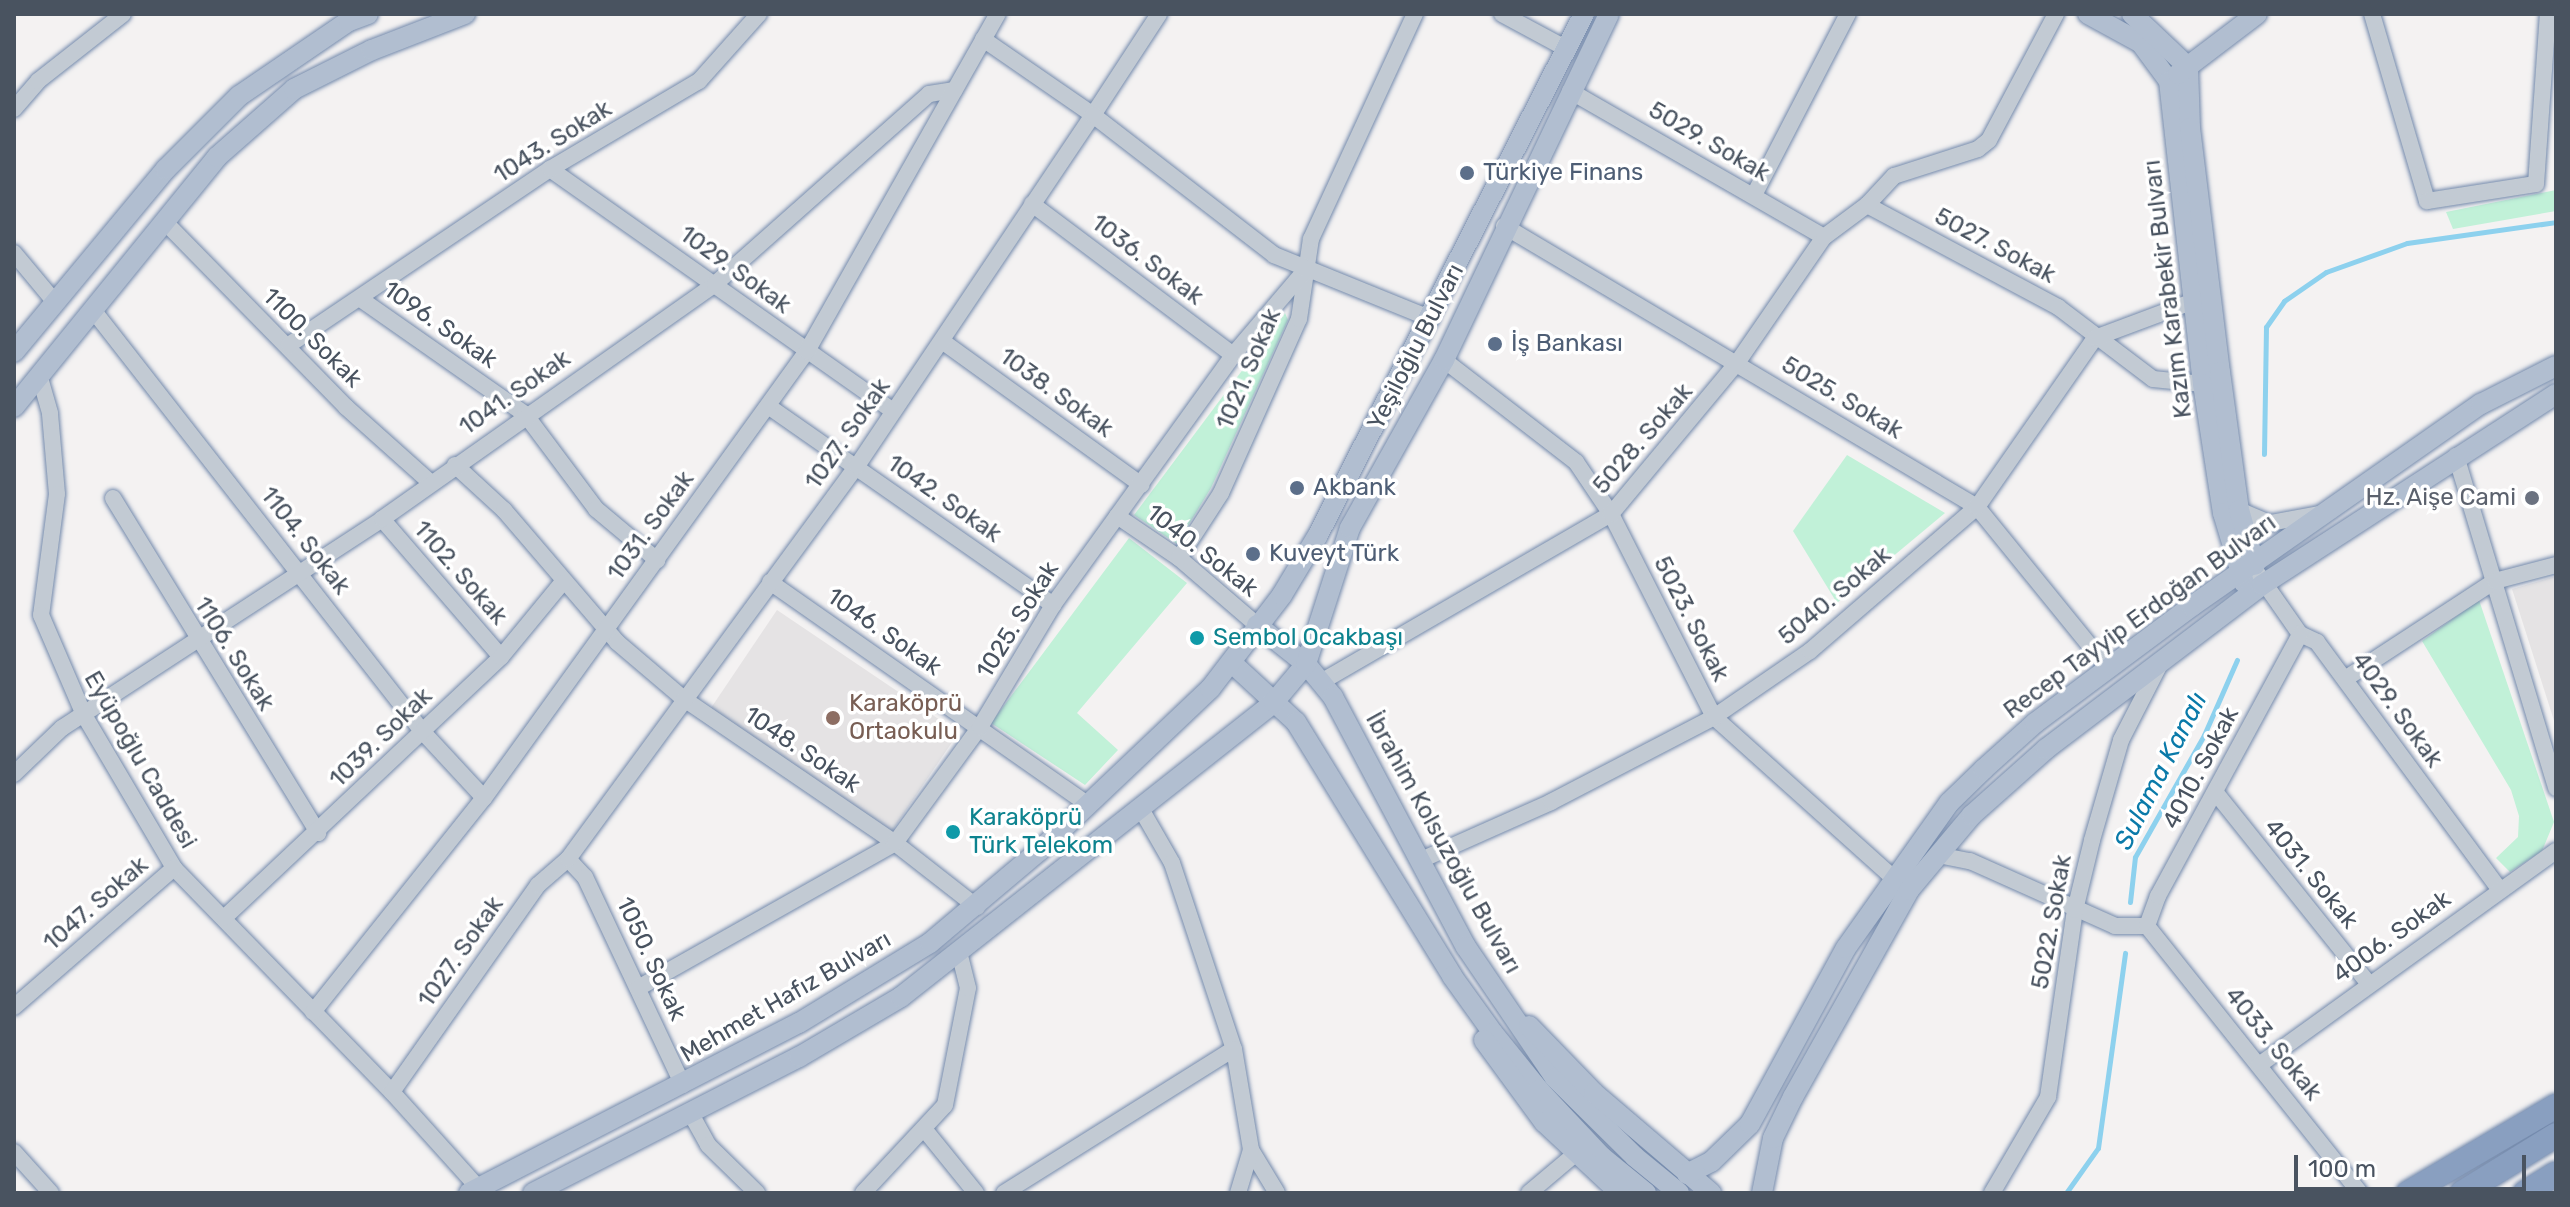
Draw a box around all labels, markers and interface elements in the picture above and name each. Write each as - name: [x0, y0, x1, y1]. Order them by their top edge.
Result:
- street label: 1043. Sokak: [489, 94, 617, 190]
- street label: 5029. Sokak: [1643, 96, 1775, 188]
- street label: Kazım Karabekir Bulvarı: [2138, 158, 2198, 420]
- place label: Türkiye Finans: [1483, 159, 1643, 187]
- marker: Türkiye Finans: [1458, 164, 1476, 182]
- street label: 5027. Sokak: [1930, 202, 2060, 290]
- street label: 1036. Sokak: [1085, 209, 1209, 311]
- street label: 1029. Sokak: [674, 220, 796, 320]
- street label: Yeşiloğlu Bulvarı: [1362, 259, 1470, 435]
- street label: 1096. Sokak: [378, 275, 502, 375]
- street label: 1100. Sokak: [256, 282, 368, 394]
- street label: 1021. Sokak: [1211, 304, 1287, 434]
- place label: İş Bankası: [1511, 330, 1623, 358]
- marker: İş Bankası: [1486, 335, 1504, 353]
- street label: 1038. Sokak: [994, 342, 1118, 444]
- street label: 1041. Sokak: [454, 344, 576, 442]
- street label: 5025. Sokak: [1776, 351, 1908, 445]
- street label: 1027. Sokak: [799, 373, 897, 495]
- street label: 5028. Sokak: [1587, 378, 1699, 500]
- street label: 1042. Sokak: [881, 449, 1007, 549]
- street label: 1031. Sokak: [602, 466, 700, 586]
- place label: Akbank: [1313, 474, 1396, 502]
- marker: Akbank: [1288, 479, 1306, 497]
- street label: 1104. Sokak: [254, 481, 356, 601]
- place label: Hz. Aişe Cami: [2365, 484, 2516, 512]
- marker: Hz. Aişe Cami: [2523, 489, 2541, 507]
- street label: 1040. Sokak: [1140, 498, 1264, 604]
- street label: Recep Tayyip Erdoğan Bulvarı: [1998, 508, 2282, 726]
- street label: 1102. Sokak: [407, 515, 513, 631]
- place label: Kuveyt Türk: [1269, 540, 1400, 568]
- street label: 5040. Sokak: [1773, 541, 1897, 651]
- marker: Kuveyt Türk: [1244, 545, 1262, 563]
- street label: 5023. Sokak: [1647, 552, 1735, 686]
- street label: 1025. Sokak: [971, 556, 1065, 684]
- street label: 1046. Sokak: [821, 582, 947, 682]
- street label: 1106. Sokak: [188, 592, 280, 716]
- place label: Sembol Ocakbaşı: [1213, 624, 1403, 652]
- marker: Sembol Ocakbaşı: [1188, 629, 1206, 647]
- street label: 4029. Sokak: [2346, 647, 2448, 773]
- street label: Eyüpoğlu Caddesi: [78, 666, 202, 854]
- street label: 1039. Sokak: [324, 682, 438, 794]
- water label: Sulama Kanalı: [2108, 687, 2214, 855]
- place label: Karaköprü Ortaokulu: [849, 690, 962, 746]
- street label: 1048. Sokak: [738, 701, 866, 799]
- street label: 4010. Sokak: [2157, 702, 2245, 834]
- street label: İbrahim Kolsuzoğlu Bulvarı: [1359, 707, 1527, 979]
- marker: Karaköprü Ortaokulu: [824, 709, 842, 727]
- place label: Karaköprü Türk Telekom: [969, 804, 1114, 860]
- street label: 4031. Sokak: [2258, 813, 2364, 935]
- marker: Karaköprü Türk Telekom: [944, 823, 962, 841]
- street label: 1047. Sokak: [38, 851, 154, 957]
- street label: 5022. Sokak: [2026, 852, 2078, 992]
- street label: 4006. Sokak: [2328, 885, 2456, 989]
- street label: 1027. Sokak: [412, 891, 510, 1013]
- street label: 1050. Sokak: [610, 893, 692, 1025]
- street label: Mehmet Hafız Bulvarı: [676, 925, 896, 1069]
- street label: 4033. Sokak: [2219, 982, 2327, 1106]
- scale bar: [2298, 1139, 2530, 1189]
- text: 100 m: [2308, 1155, 2376, 1183]

